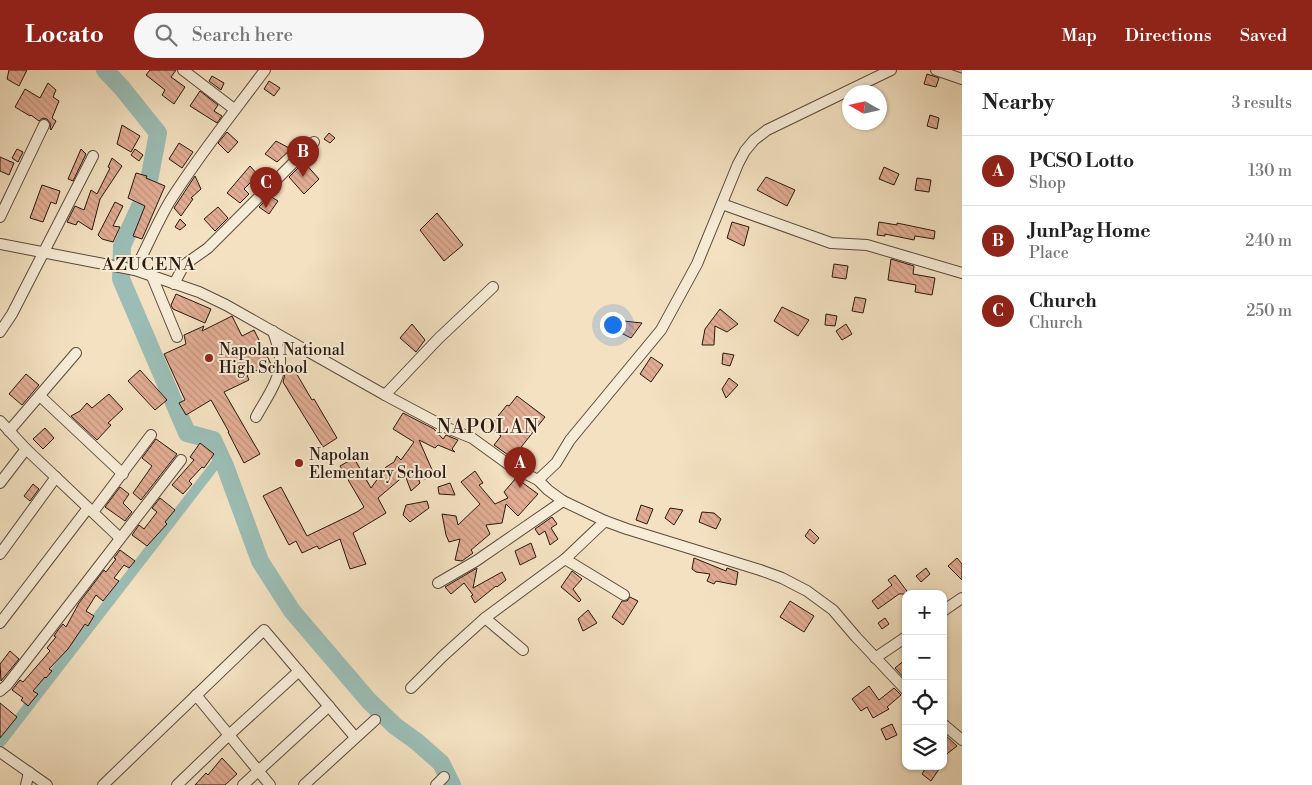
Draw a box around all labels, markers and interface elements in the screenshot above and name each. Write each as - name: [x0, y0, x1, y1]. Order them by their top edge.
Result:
- search box: [134, 13, 484, 58]
- text: Locato: [25, 20, 104, 50]
- icon: search: [152, 21, 180, 49]
- text: Search here: [192, 23, 293, 47]
- text: Map: [1061, 24, 1097, 47]
- text: Directions: [1125, 24, 1212, 47]
- text: Saved: [1240, 24, 1287, 47]
- north arrow: [842, 85, 887, 130]
- text: Nearby: [982, 90, 1055, 116]
- text: 3 results: [1231, 93, 1292, 113]
- pin: B: [287, 136, 319, 177]
- text: PCSO Lotto: [1029, 149, 1134, 173]
- text: A: [992, 161, 1004, 181]
- text: 130 m: [1248, 161, 1292, 181]
- pin: C: [250, 167, 282, 208]
- text: Shop: [1029, 173, 1066, 193]
- text: JunPag Home: [1029, 219, 1151, 243]
- text: B: [992, 231, 1004, 251]
- text: 240 m: [1245, 231, 1292, 251]
- text: Place: [1029, 243, 1069, 263]
- district label: AZUCENA: [101, 253, 196, 276]
- text: Church: [1029, 289, 1097, 313]
- text: C: [992, 301, 1004, 321]
- text: 250 m: [1246, 301, 1292, 321]
- your location: [600, 312, 626, 338]
- text: Church: [1029, 313, 1083, 333]
- place label: Napolan National High School: [219, 340, 345, 378]
- marker: Napolan National High School: [203, 352, 215, 364]
- district label: NAPOLAN: [437, 415, 539, 439]
- place label: Napolan Elementary School: [309, 445, 447, 483]
- pin: A: [504, 447, 536, 488]
- marker: Napolan Elementary School: [293, 457, 305, 469]
- map controls: [902, 590, 947, 770]
- button: +: [902, 590, 947, 635]
- button: −: [902, 635, 947, 680]
- button: locate: [902, 680, 947, 725]
- button: layers: [902, 725, 947, 770]

